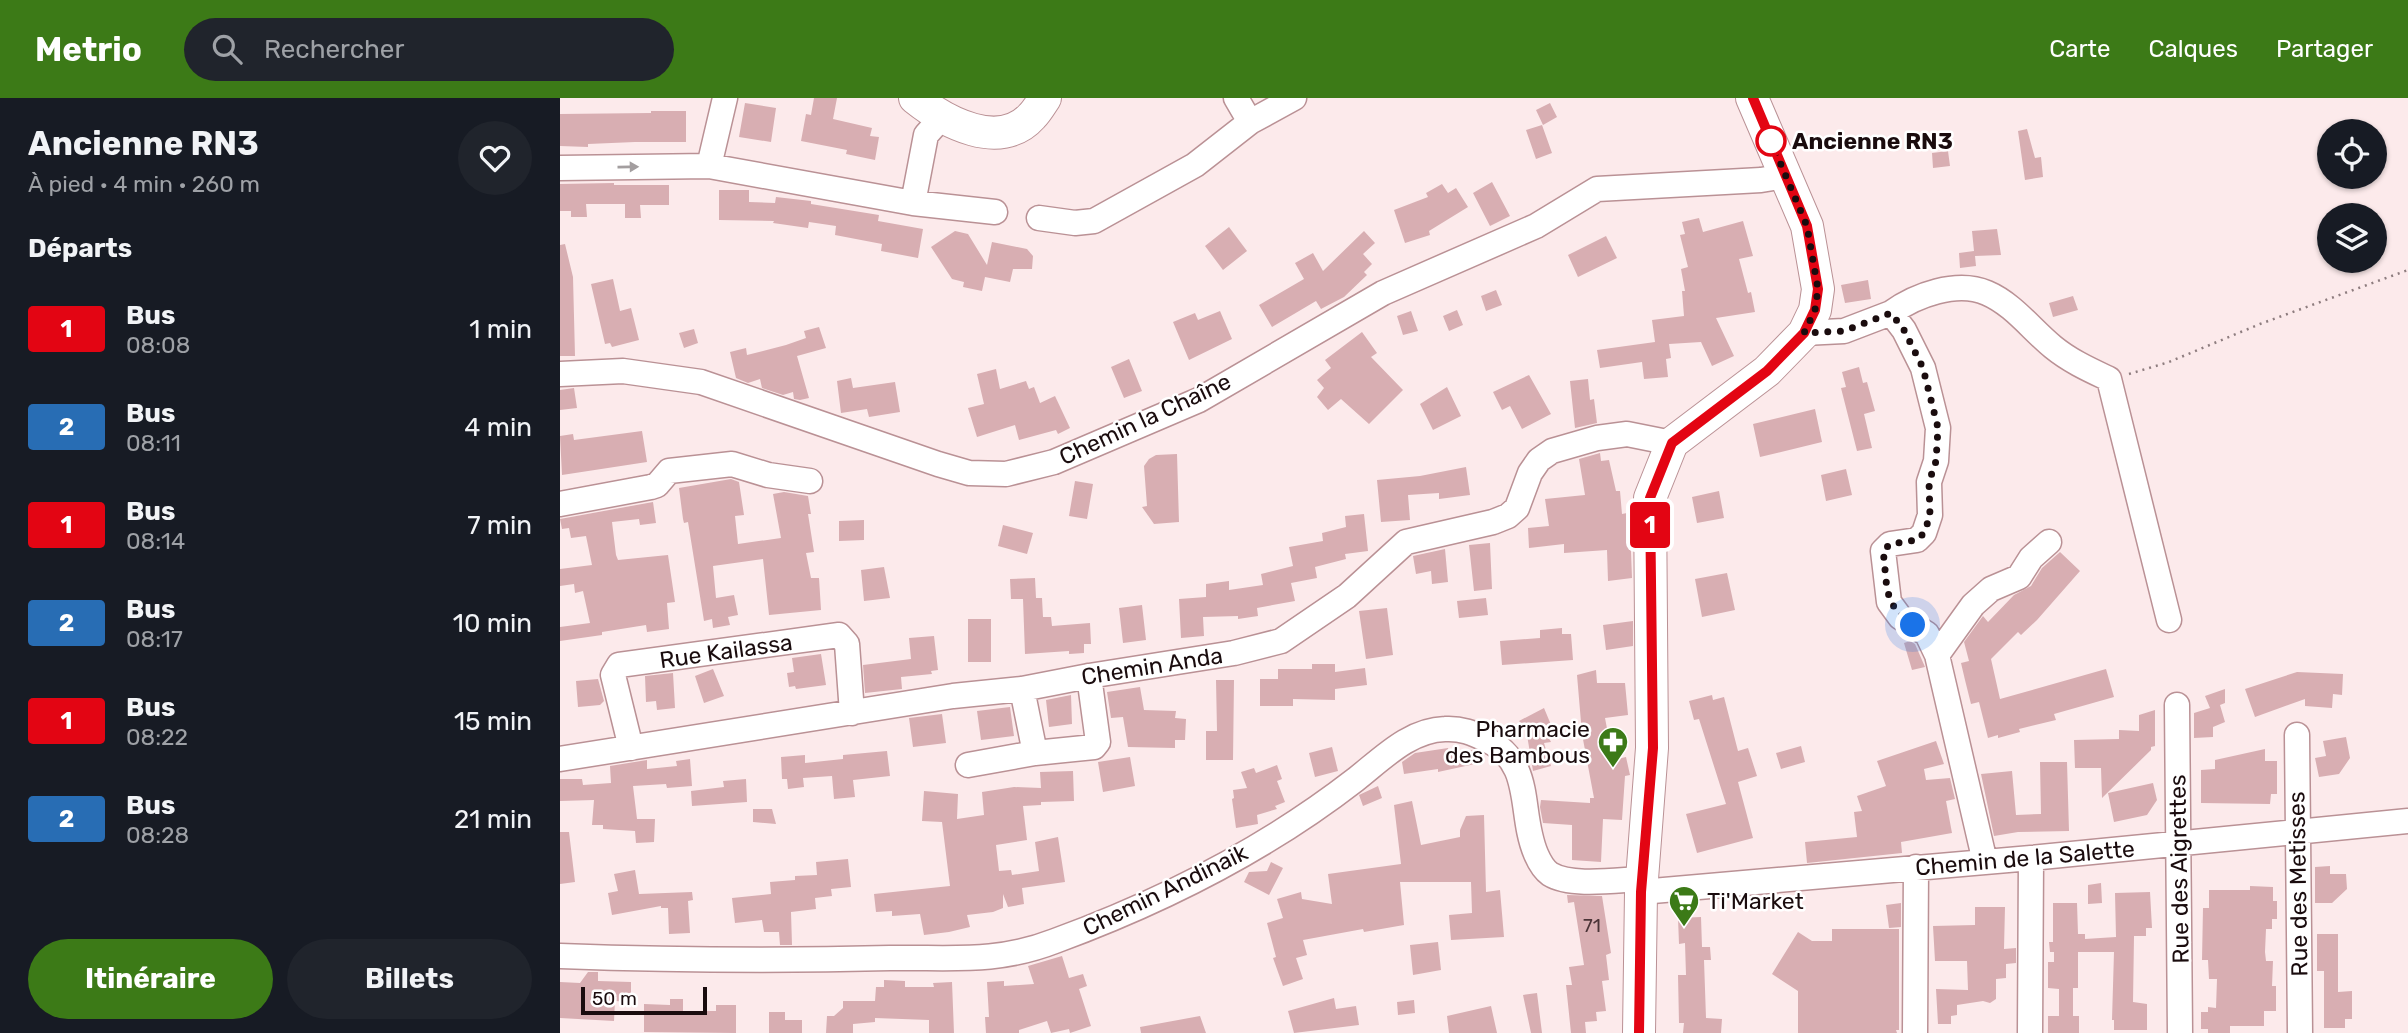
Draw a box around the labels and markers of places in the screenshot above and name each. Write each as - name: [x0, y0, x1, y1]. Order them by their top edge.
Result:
- marker: Ancienne RN3: [1756, 126, 1786, 156]
- place label: Ancienne RN3: [1792, 127, 1953, 155]
- place label: Pharmacie des Bambous: [1445, 715, 1590, 769]
- pharmacy icon: Pharmacie des Bambous: [1596, 725, 1630, 769]
- supermarket icon: Ti'Market: [1667, 884, 1701, 928]
- place label: Ti'Market: [1707, 887, 1804, 915]

